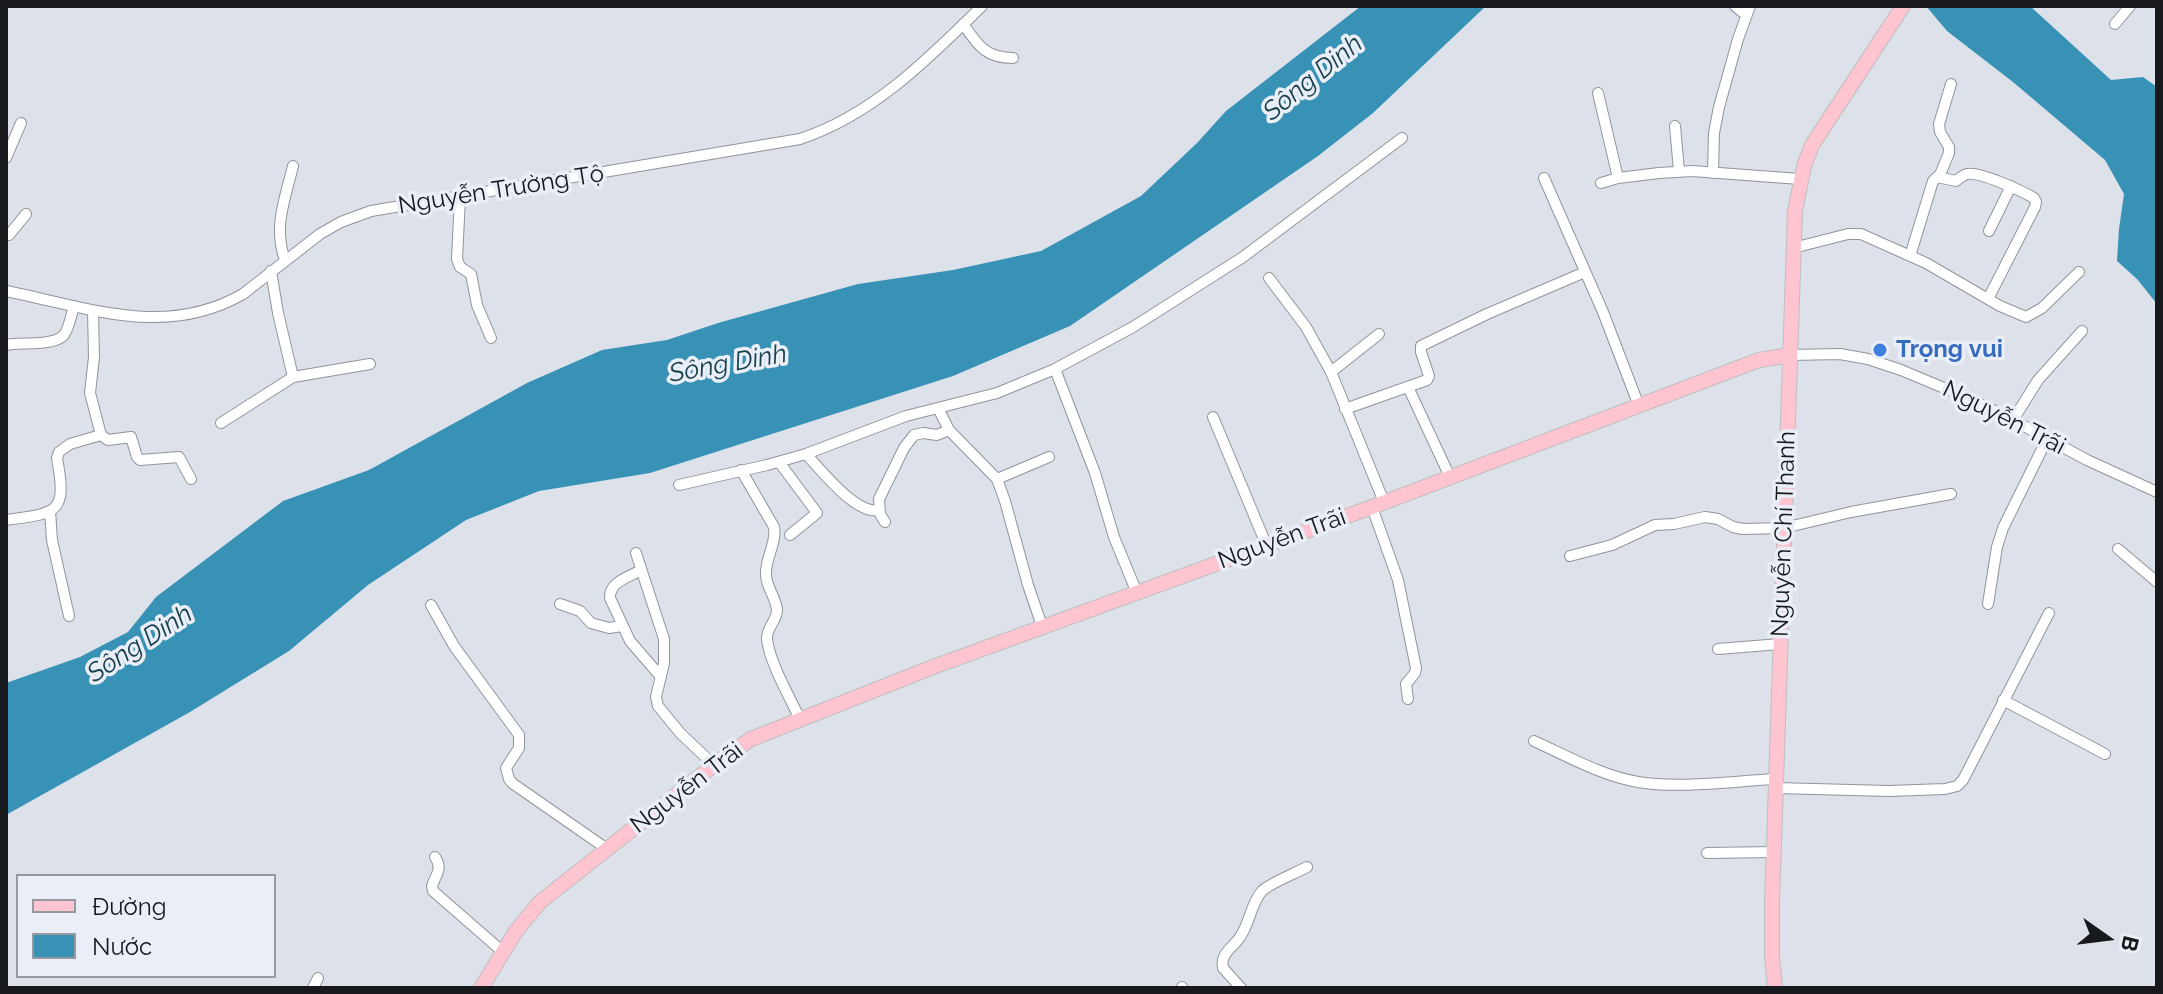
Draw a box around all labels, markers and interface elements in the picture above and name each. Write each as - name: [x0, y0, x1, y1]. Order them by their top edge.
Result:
- water label: Sông Dinh: [1257, 28, 1369, 128]
- street label: Nguyễn Trường Tộ: [396, 160, 606, 220]
- place label: Trọng vui: [1896, 336, 2003, 364]
- water label: Sông Dinh: [667, 338, 789, 390]
- marker: Trọng vui: [1871, 341, 1889, 359]
- street label: Nguyễn Trãi: [1938, 375, 2070, 461]
- street label: Nguyễn Chí Thanh: [1766, 430, 1802, 638]
- street label: Nguyễn Trãi: [1214, 503, 1350, 575]
- water label: Sông Dinh: [82, 598, 198, 690]
- street label: Nguyễn Trãi: [625, 736, 749, 840]
- legend: [16, 874, 276, 978]
- text: Đường: [92, 892, 167, 921]
- north arrow: [2067, 898, 2147, 978]
- text: Nước: [92, 932, 152, 961]
- text: B: [2116, 933, 2145, 954]

